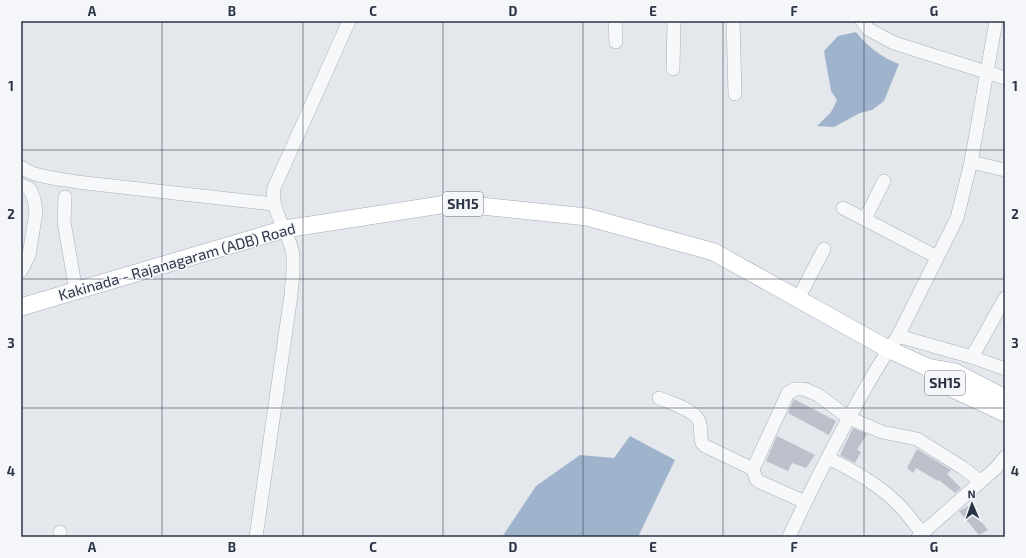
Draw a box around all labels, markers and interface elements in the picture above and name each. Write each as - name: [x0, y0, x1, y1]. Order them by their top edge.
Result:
- text: A: [88, 3, 97, 19]
- text: B: [228, 3, 236, 19]
- text: C: [369, 3, 377, 19]
- text: D: [509, 3, 518, 19]
- text: E: [649, 3, 657, 19]
- text: F: [790, 3, 798, 19]
- text: G: [930, 3, 938, 19]
- text: 1: [8, 78, 14, 94]
- text: 1: [1012, 78, 1018, 94]
- road number: SH15: [443, 192, 483, 216]
- text: 2: [7, 206, 15, 222]
- text: 2: [1011, 206, 1019, 222]
- street label: Kakinada - Rajanagaram (ADB) Road: [56, 219, 298, 305]
- text: 3: [7, 335, 15, 351]
- text: 3: [1011, 335, 1019, 351]
- road number: SH15: [925, 371, 965, 395]
- text: 4: [7, 463, 15, 479]
- text: 4: [1011, 463, 1019, 479]
- north arrow: [952, 484, 992, 524]
- text: N: [967, 487, 976, 500]
- text: A: [88, 539, 97, 555]
- text: B: [228, 539, 236, 555]
- text: C: [369, 539, 377, 555]
- text: D: [509, 539, 518, 555]
- text: E: [649, 539, 657, 555]
- text: F: [790, 539, 798, 555]
- text: G: [930, 539, 938, 555]

